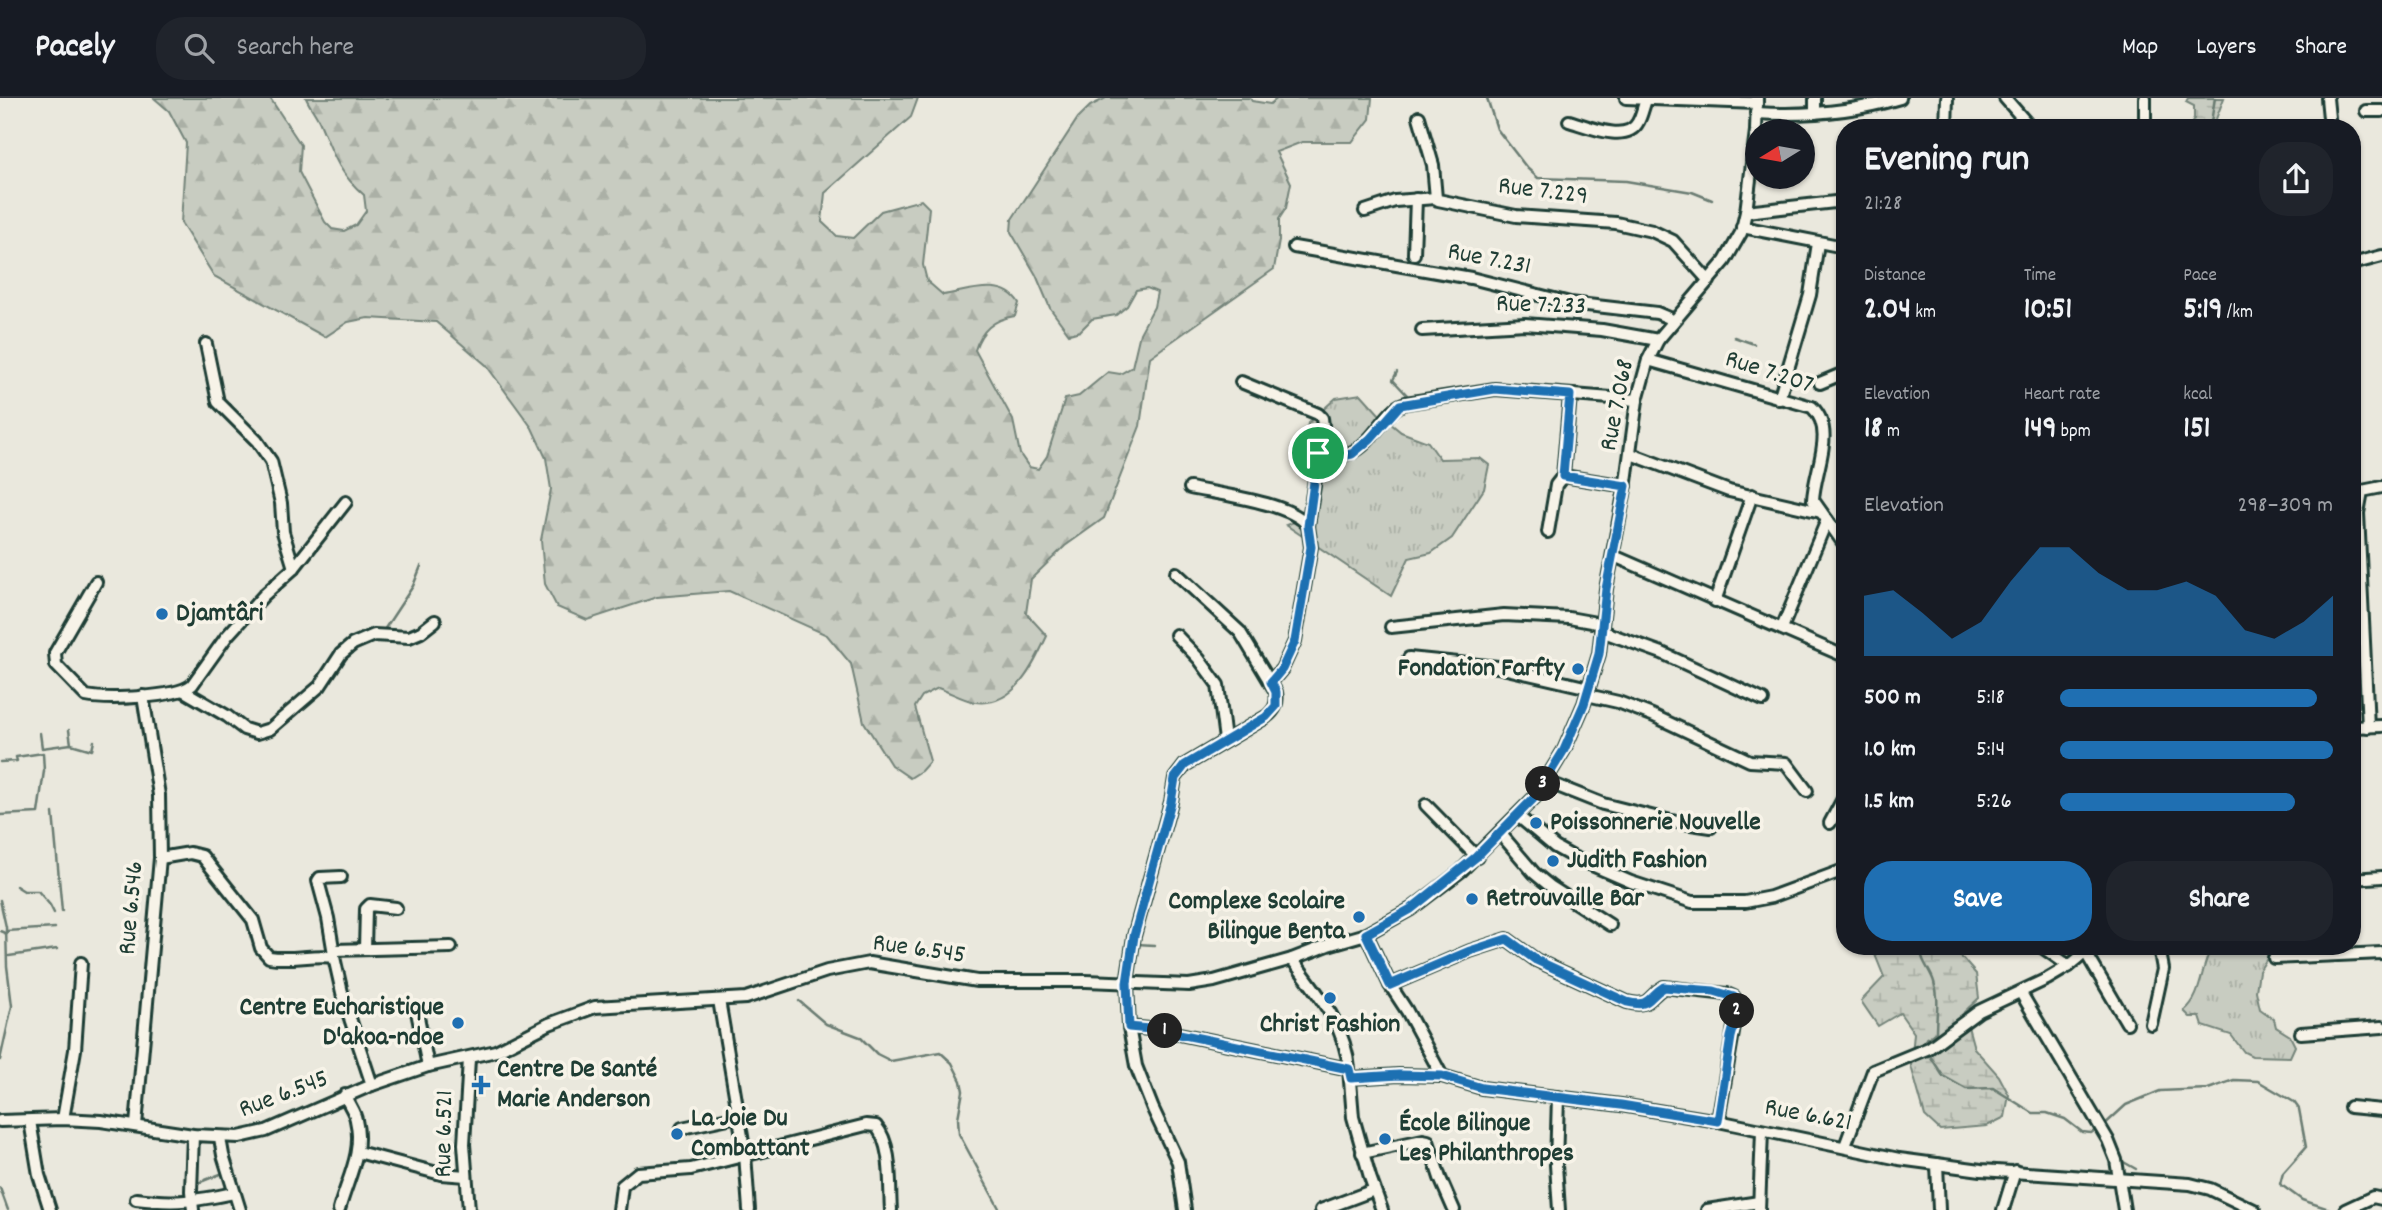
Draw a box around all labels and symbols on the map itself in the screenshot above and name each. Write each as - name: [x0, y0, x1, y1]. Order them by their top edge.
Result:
- north arrow: [1745, 119, 1815, 189]
- street label: Rue 7.229: [1496, 168, 1590, 216]
- street label: Rue 7.231: [1444, 234, 1534, 286]
- street label: Rue 7.233: [1495, 286, 1587, 326]
- street label: Rue 7.207: [1720, 341, 1818, 405]
- street label: Rue 7.068: [1591, 356, 1645, 454]
- pin: [1288, 423, 1348, 483]
- place label: Djamtâri: [176, 596, 263, 633]
- marker: Djamtâri: [154, 606, 170, 622]
- place label: Fondation Farfty: [1398, 651, 1565, 688]
- marker: Fondation Farfty: [1570, 661, 1586, 677]
- pin: 3: [1526, 766, 1560, 802]
- place label: Poissonnerie Nouvelle: [1550, 805, 1761, 842]
- marker: Poissonnerie Nouvelle: [1528, 815, 1544, 831]
- place label: Judith Fashion: [1567, 843, 1707, 880]
- marker: Judith Fashion: [1545, 853, 1561, 869]
- street label: Rue 6.546: [109, 860, 155, 956]
- place label: Retrouvaille Bar: [1486, 881, 1644, 918]
- place label: Complexe Scolaire Bilingue Benta: [1168, 884, 1346, 951]
- marker: Retrouvaille Bar: [1464, 891, 1480, 907]
- marker: Complexe Scolaire Bilingue Benta: [1351, 909, 1367, 925]
- street label: Rue 6.545: [870, 925, 968, 975]
- place label: Centre Eucharistique D'akoa-ndoe: [240, 990, 444, 1057]
- marker: Christ Fashion: [1322, 990, 1338, 1006]
- pin: 2: [1720, 993, 1754, 1028]
- place label: Christ Fashion: [1260, 1007, 1400, 1044]
- pin: 1: [1148, 1014, 1182, 1048]
- marker: Centre Eucharistique D'akoa-ndoe: [450, 1015, 466, 1031]
- place label: Centre De Santé Marie Anderson: [497, 1052, 657, 1119]
- street label: Rue 6.545: [234, 1061, 334, 1129]
- marker: Centre De Santé Marie Anderson: [471, 1075, 491, 1095]
- street label: Rue 6.621: [1761, 1089, 1855, 1143]
- street label: Rue 6.521: [426, 1090, 464, 1178]
- place label: La Joie Du Combattant: [691, 1101, 810, 1168]
- place label: École Bilingue Les Philanthropes: [1399, 1106, 1574, 1173]
- marker: La Joie Du Combattant: [669, 1126, 685, 1142]
- marker: École Bilingue Les Philanthropes: [1377, 1131, 1393, 1147]

